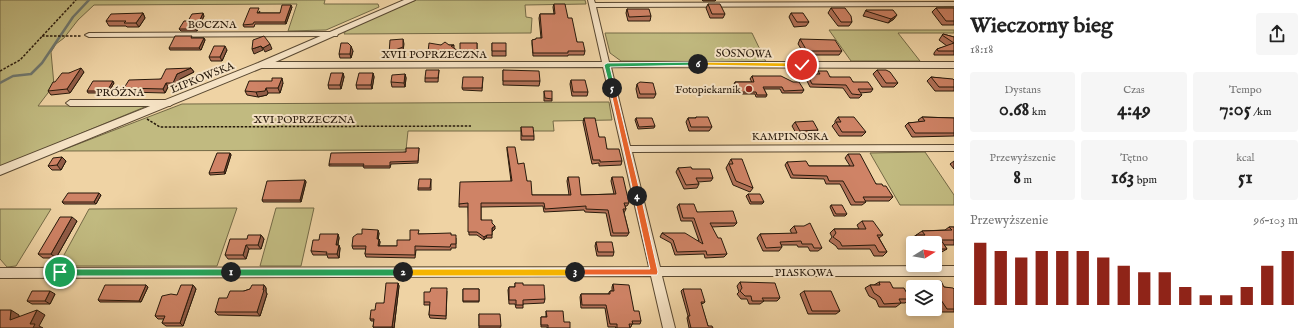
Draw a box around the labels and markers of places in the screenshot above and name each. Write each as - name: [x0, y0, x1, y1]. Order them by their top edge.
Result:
- pin: [785, 48, 819, 82]
- pin: 6: [688, 54, 708, 74]
- pin: 5: [602, 78, 622, 98]
- place label: Fotopiekarnik: [675, 83, 741, 97]
- marker: Fotopiekarnik: [744, 84, 754, 94]
- pin: 4: [627, 186, 647, 206]
- pin: [43, 255, 77, 289]
- pin: 1: [221, 262, 241, 282]
- pin: 2: [393, 262, 413, 282]
- pin: 3: [565, 262, 585, 282]

